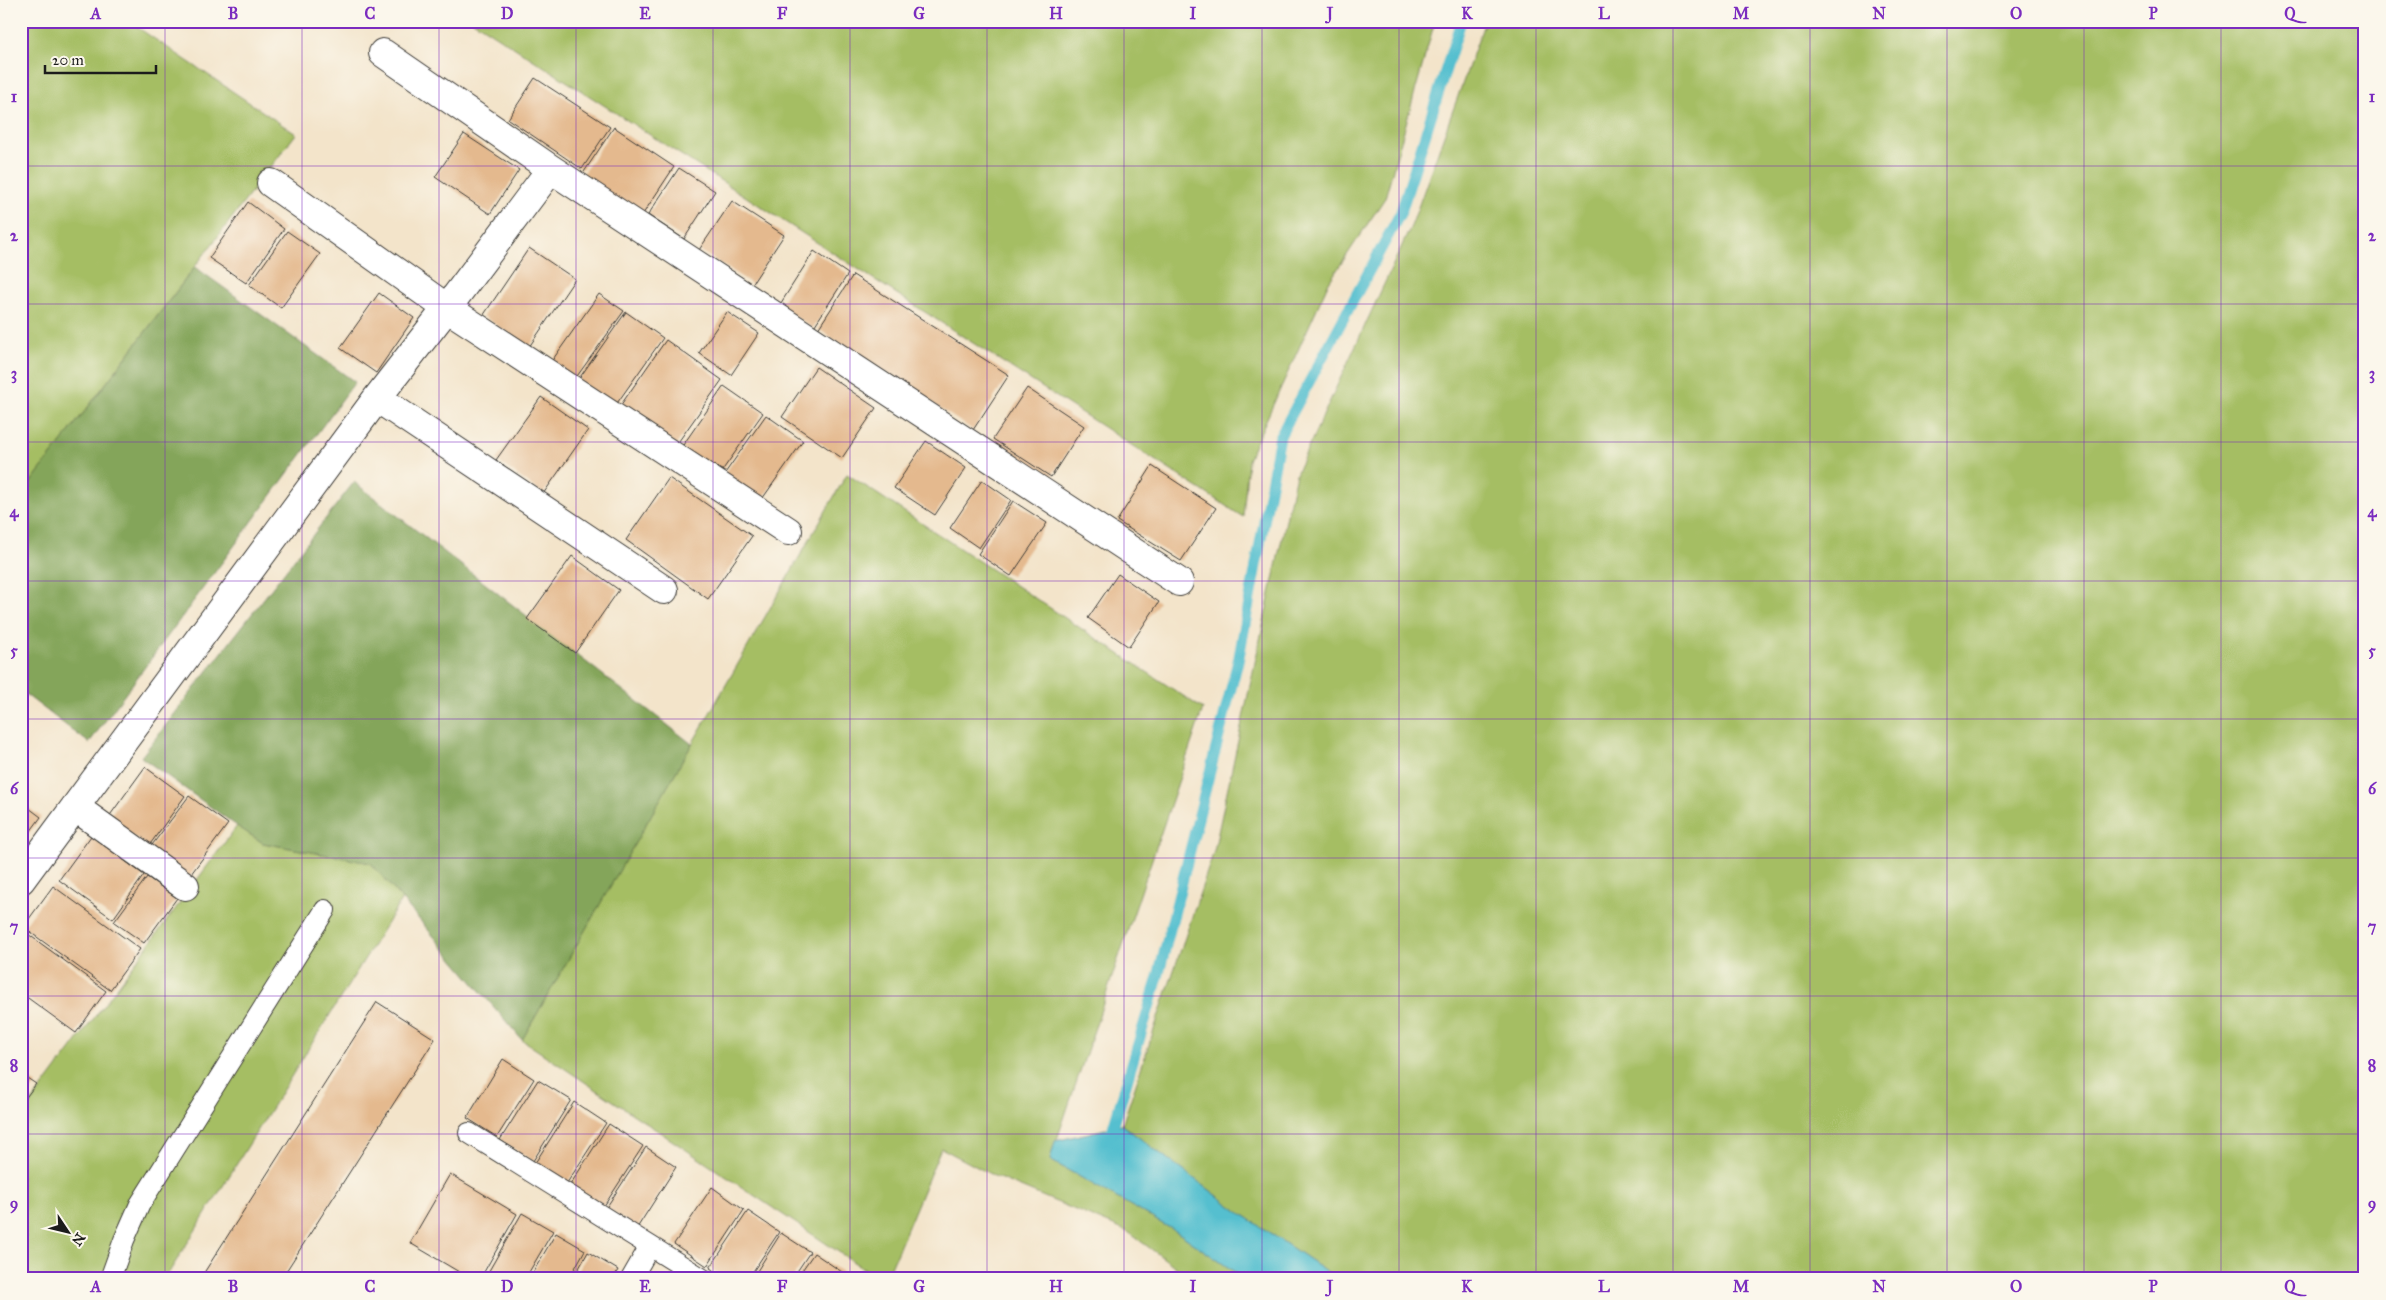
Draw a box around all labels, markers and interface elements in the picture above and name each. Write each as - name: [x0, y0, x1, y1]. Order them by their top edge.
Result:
- text: A: [90, 4, 102, 23]
- text: B: [228, 4, 238, 23]
- text: C: [365, 4, 376, 23]
- text: D: [501, 4, 514, 23]
- text: E: [639, 4, 651, 23]
- text: F: [777, 4, 788, 23]
- text: G: [913, 4, 925, 23]
- text: H: [1049, 4, 1063, 23]
- text: I: [1190, 4, 1197, 23]
- text: J: [1325, 4, 1334, 24]
- text: K: [1461, 4, 1473, 23]
- text: L: [1598, 4, 1610, 23]
- text: M: [1733, 4, 1750, 23]
- text: N: [1872, 4, 1886, 23]
- text: O: [2010, 4, 2022, 23]
- text: P: [2148, 4, 2158, 23]
- text: Q: [2284, 4, 2307, 24]
- scale bar: [45, 42, 156, 74]
- text: 20 m: [52, 51, 84, 69]
- text: 1: [11, 87, 18, 106]
- text: 1: [2369, 87, 2376, 106]
- text: 2: [10, 226, 19, 245]
- text: 2: [2368, 226, 2377, 245]
- text: 3: [11, 364, 17, 384]
- text: 3: [2369, 364, 2375, 384]
- text: 4: [10, 502, 20, 522]
- text: 4: [2368, 502, 2378, 522]
- text: 5: [10, 641, 18, 660]
- text: 5: [2368, 641, 2376, 660]
- text: 6: [10, 779, 19, 798]
- text: 6: [2368, 779, 2377, 798]
- text: 7: [10, 917, 19, 936]
- text: 7: [2368, 917, 2377, 936]
- text: 8: [10, 1056, 18, 1075]
- text: 8: [2368, 1056, 2376, 1075]
- text: 9: [10, 1194, 18, 1214]
- text: 9: [2368, 1194, 2376, 1214]
- north arrow: [42, 1208, 92, 1258]
- text: N: [68, 1229, 89, 1249]
- text: A: [90, 1277, 102, 1296]
- text: B: [228, 1277, 238, 1296]
- text: C: [365, 1277, 376, 1296]
- text: D: [501, 1277, 514, 1296]
- text: E: [639, 1277, 651, 1296]
- text: F: [777, 1277, 788, 1296]
- text: G: [913, 1277, 925, 1296]
- text: H: [1049, 1277, 1063, 1296]
- text: I: [1190, 1277, 1197, 1296]
- text: J: [1325, 1277, 1334, 1297]
- text: K: [1461, 1277, 1473, 1296]
- text: L: [1598, 1277, 1610, 1296]
- text: M: [1733, 1277, 1750, 1296]
- text: N: [1872, 1277, 1886, 1296]
- text: O: [2010, 1277, 2022, 1296]
- text: P: [2148, 1277, 2158, 1296]
- text: Q: [2284, 1277, 2307, 1297]

